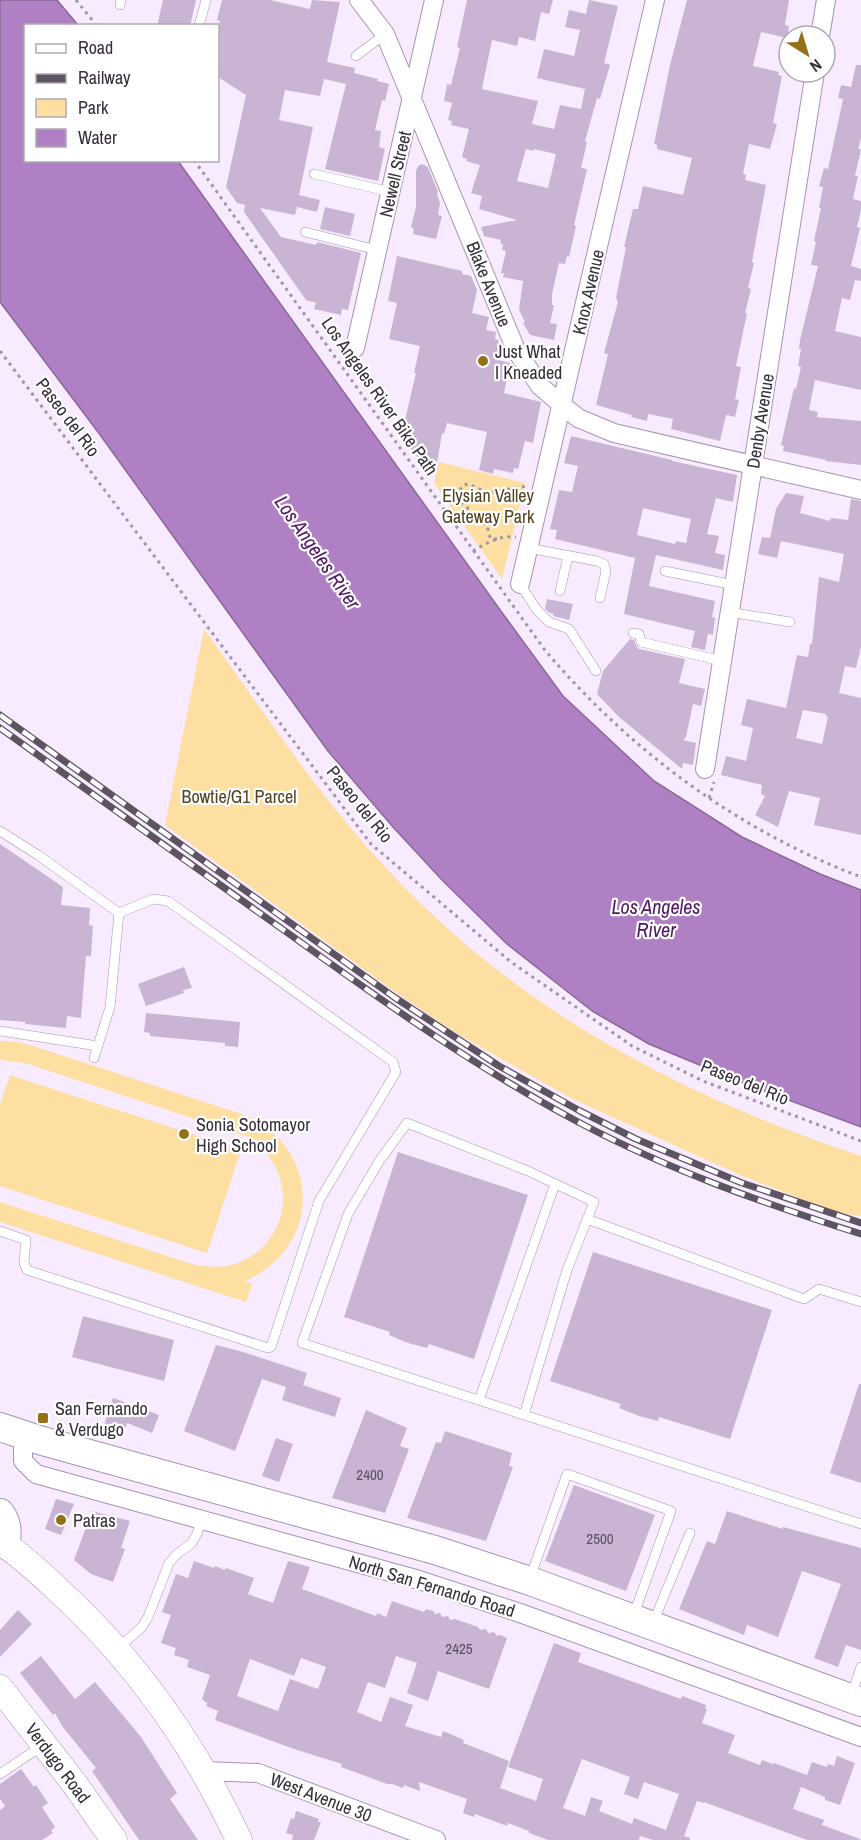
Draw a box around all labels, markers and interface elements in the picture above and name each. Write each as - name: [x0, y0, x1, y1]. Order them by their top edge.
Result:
- legend: [24, 24, 219, 162]
- north arrow: [777, 24, 837, 84]
- text: Road: [78, 35, 113, 60]
- text: N: [806, 54, 826, 78]
- text: Railway: [78, 65, 131, 90]
- text: Park: [78, 95, 109, 120]
- text: Water: [78, 125, 117, 150]
- street label: Newell Street: [373, 128, 417, 220]
- street label: Blake Avenue: [461, 238, 517, 330]
- street label: Knox Avenue: [566, 247, 610, 337]
- street label: Los Angeles River Bike Path: [316, 312, 444, 480]
- place label: Just What I Kneaded: [495, 339, 562, 385]
- marker: Just What I Kneaded: [476, 354, 490, 368]
- street label: Paseo del Rio: [30, 372, 106, 462]
- street label: Denby Avenue: [740, 372, 780, 470]
- park label: Elysian Valley Gateway Park: [442, 483, 535, 529]
- water label: Los Angeles River: [269, 490, 367, 615]
- street label: Paseo del Rio: [321, 760, 399, 848]
- park label: Bowtie/G1 Parcel: [182, 784, 296, 809]
- water label: Los Angeles River: [611, 893, 701, 943]
- street label: Paseo del Rio: [697, 1053, 793, 1111]
- place label: Sonia Sotomayor High School: [196, 1112, 310, 1158]
- marker: Sonia Sotomayor High School: [177, 1127, 191, 1141]
- place label: San Fernando & Verdugo: [55, 1396, 148, 1442]
- marker: San Fernando & Verdugo: [36, 1411, 50, 1425]
- house number: 2400: [356, 1464, 384, 1485]
- place label: Patras: [73, 1508, 116, 1533]
- marker: Patras: [54, 1513, 68, 1527]
- house number: 2500: [586, 1528, 614, 1549]
- street label: North San Fernando Road: [346, 1549, 518, 1623]
- house number: 2425: [445, 1638, 473, 1659]
- street label: Verdugo Road: [20, 1718, 96, 1808]
- street label: West Avenue 30: [267, 1766, 375, 1828]

